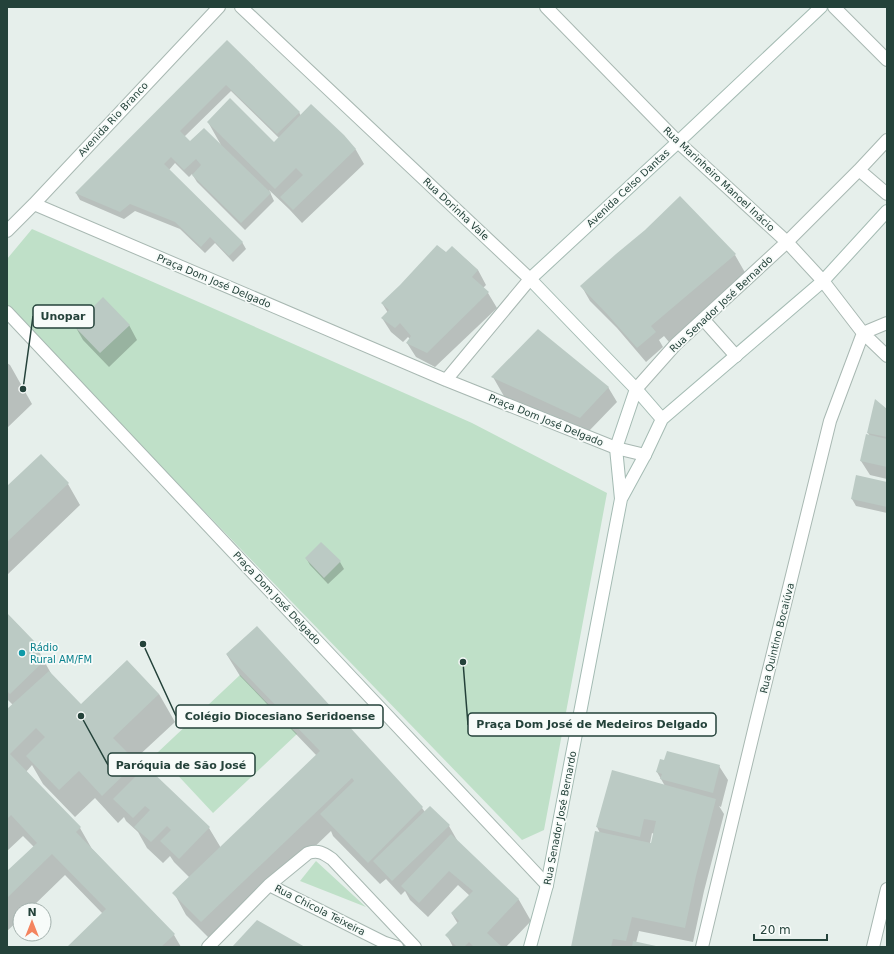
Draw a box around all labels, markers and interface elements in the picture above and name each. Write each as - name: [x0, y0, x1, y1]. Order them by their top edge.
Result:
- street label: Avenida Rio Branco: [76, 80, 150, 158]
- street label: Rua Marinheiro Manoel Inácio: [661, 125, 777, 233]
- street label: Avenida Celso Dantas: [584, 147, 672, 229]
- street label: Rua Dorinha Vale: [421, 176, 491, 242]
- street label: Praça Dom José Delgado: [155, 252, 273, 310]
- street label: Rua Senador José Bernardo: [667, 254, 775, 354]
- callout: Unopar: [33, 305, 94, 328]
- text: Unopar: [40, 310, 86, 323]
- street label: Praça Dom José Delgado: [487, 392, 605, 448]
- street label: Praça Dom José Delgado: [231, 549, 323, 647]
- street label: Rua Quintino Bocaiúva: [758, 582, 796, 694]
- place label: Rádio Rural AM/FM: [30, 642, 92, 665]
- marker: Rádio Rural AM/FM: [17, 648, 27, 658]
- callout: Colégio Diocesiano Seridoense: [176, 705, 383, 728]
- text: Colégio Diocesiano Seridoense: [185, 710, 375, 723]
- callout: Praça Dom José de Medeiros Delgado: [468, 713, 716, 736]
- text: Praça Dom José de Medeiros Delgado: [476, 718, 708, 731]
- street label: Rua Senador José Bernardo: [542, 750, 578, 886]
- callout: Paróquia de São José: [108, 753, 255, 776]
- text: Paróquia de São José: [116, 759, 246, 772]
- street label: Rua Chicola Teixeira: [273, 882, 367, 938]
- north arrow: [12, 902, 52, 942]
- text: N: [27, 906, 37, 919]
- scale bar: [754, 916, 827, 942]
- text: 20 m: [760, 923, 791, 937]

